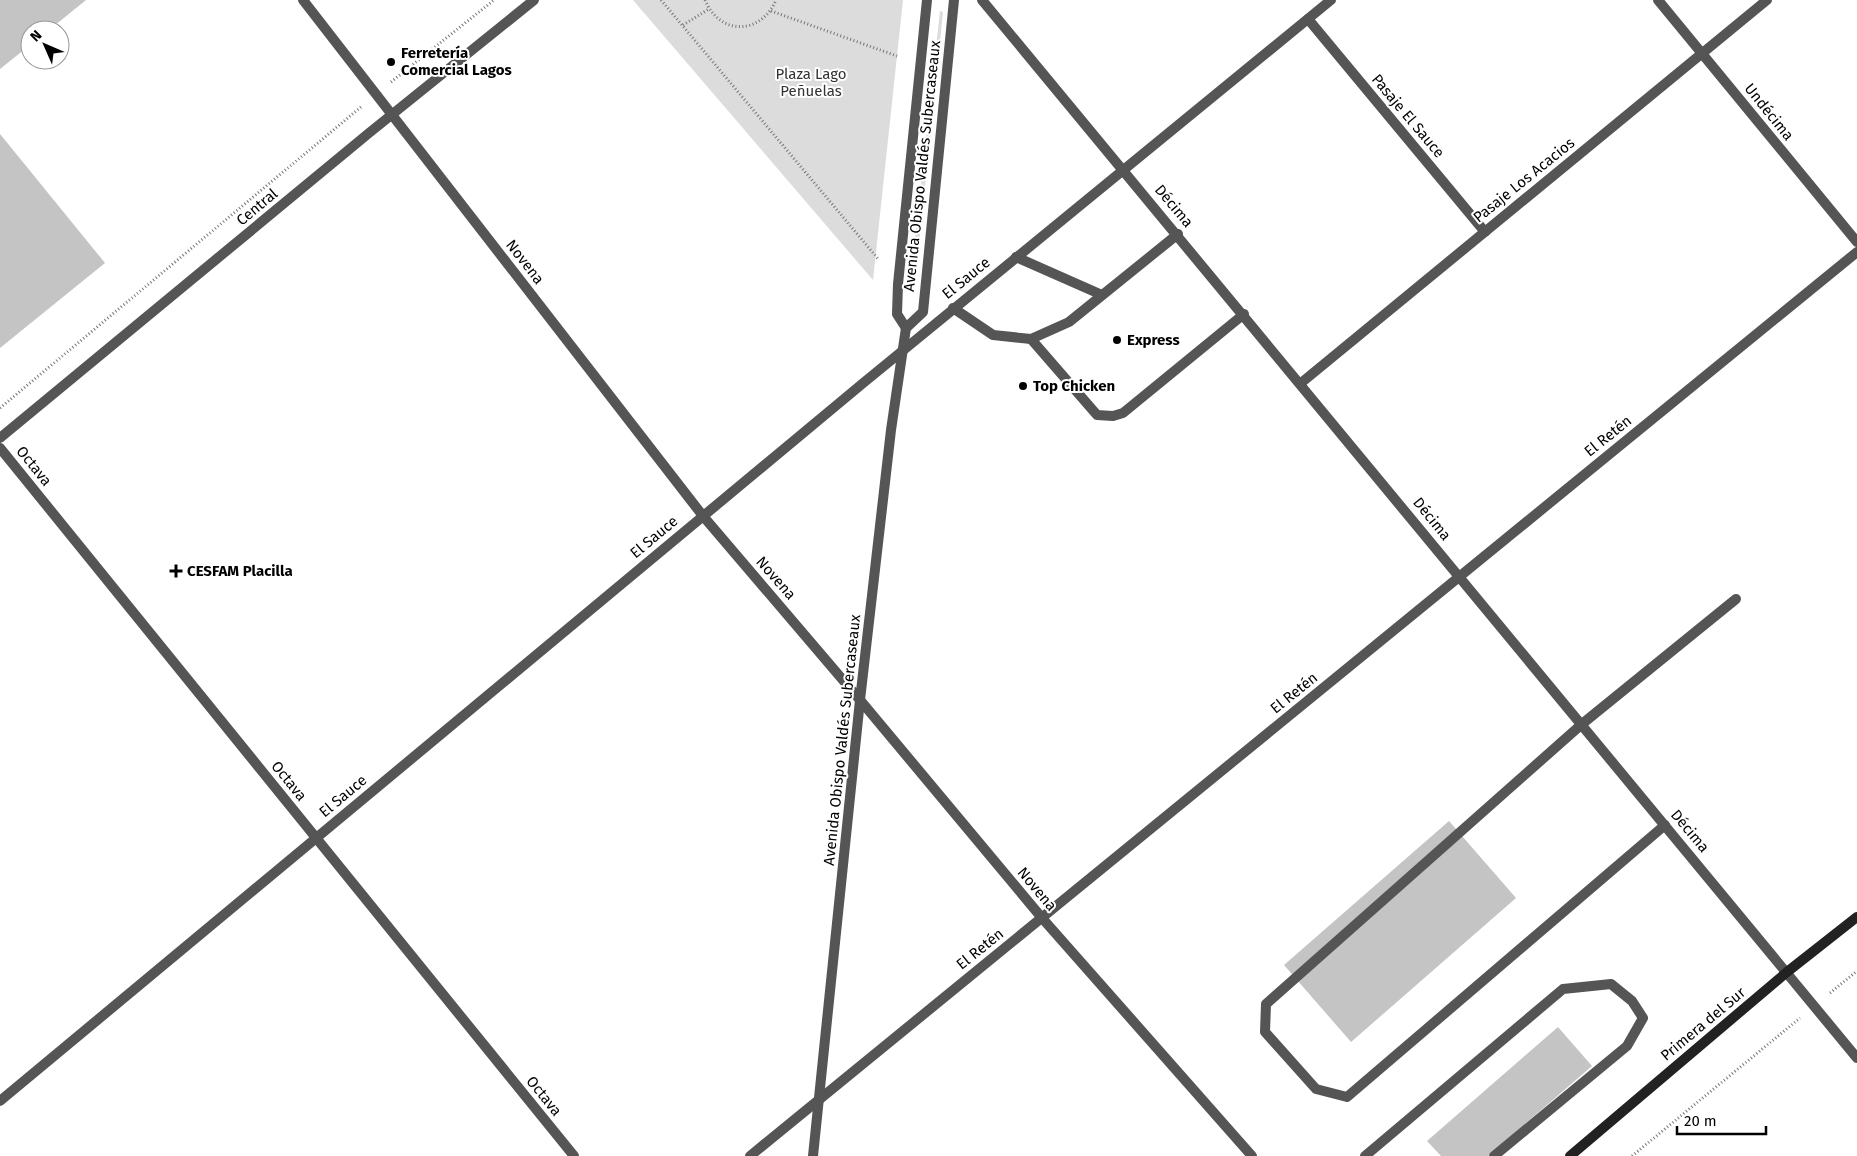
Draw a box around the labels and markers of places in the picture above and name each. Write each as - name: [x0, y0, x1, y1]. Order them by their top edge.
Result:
- place label: Ferretería Comercial Lagos: [401, 44, 512, 79]
- marker: Ferretería Comercial Lagos: [385, 56, 397, 68]
- place label: Express: [1127, 331, 1180, 349]
- marker: Express: [1111, 334, 1123, 346]
- place label: Top Chicken: [1033, 377, 1115, 395]
- marker: Top Chicken: [1017, 380, 1029, 392]
- place label: CESFAM Placilla: [187, 562, 293, 580]
- marker: CESFAM Placilla: [169, 564, 183, 578]

